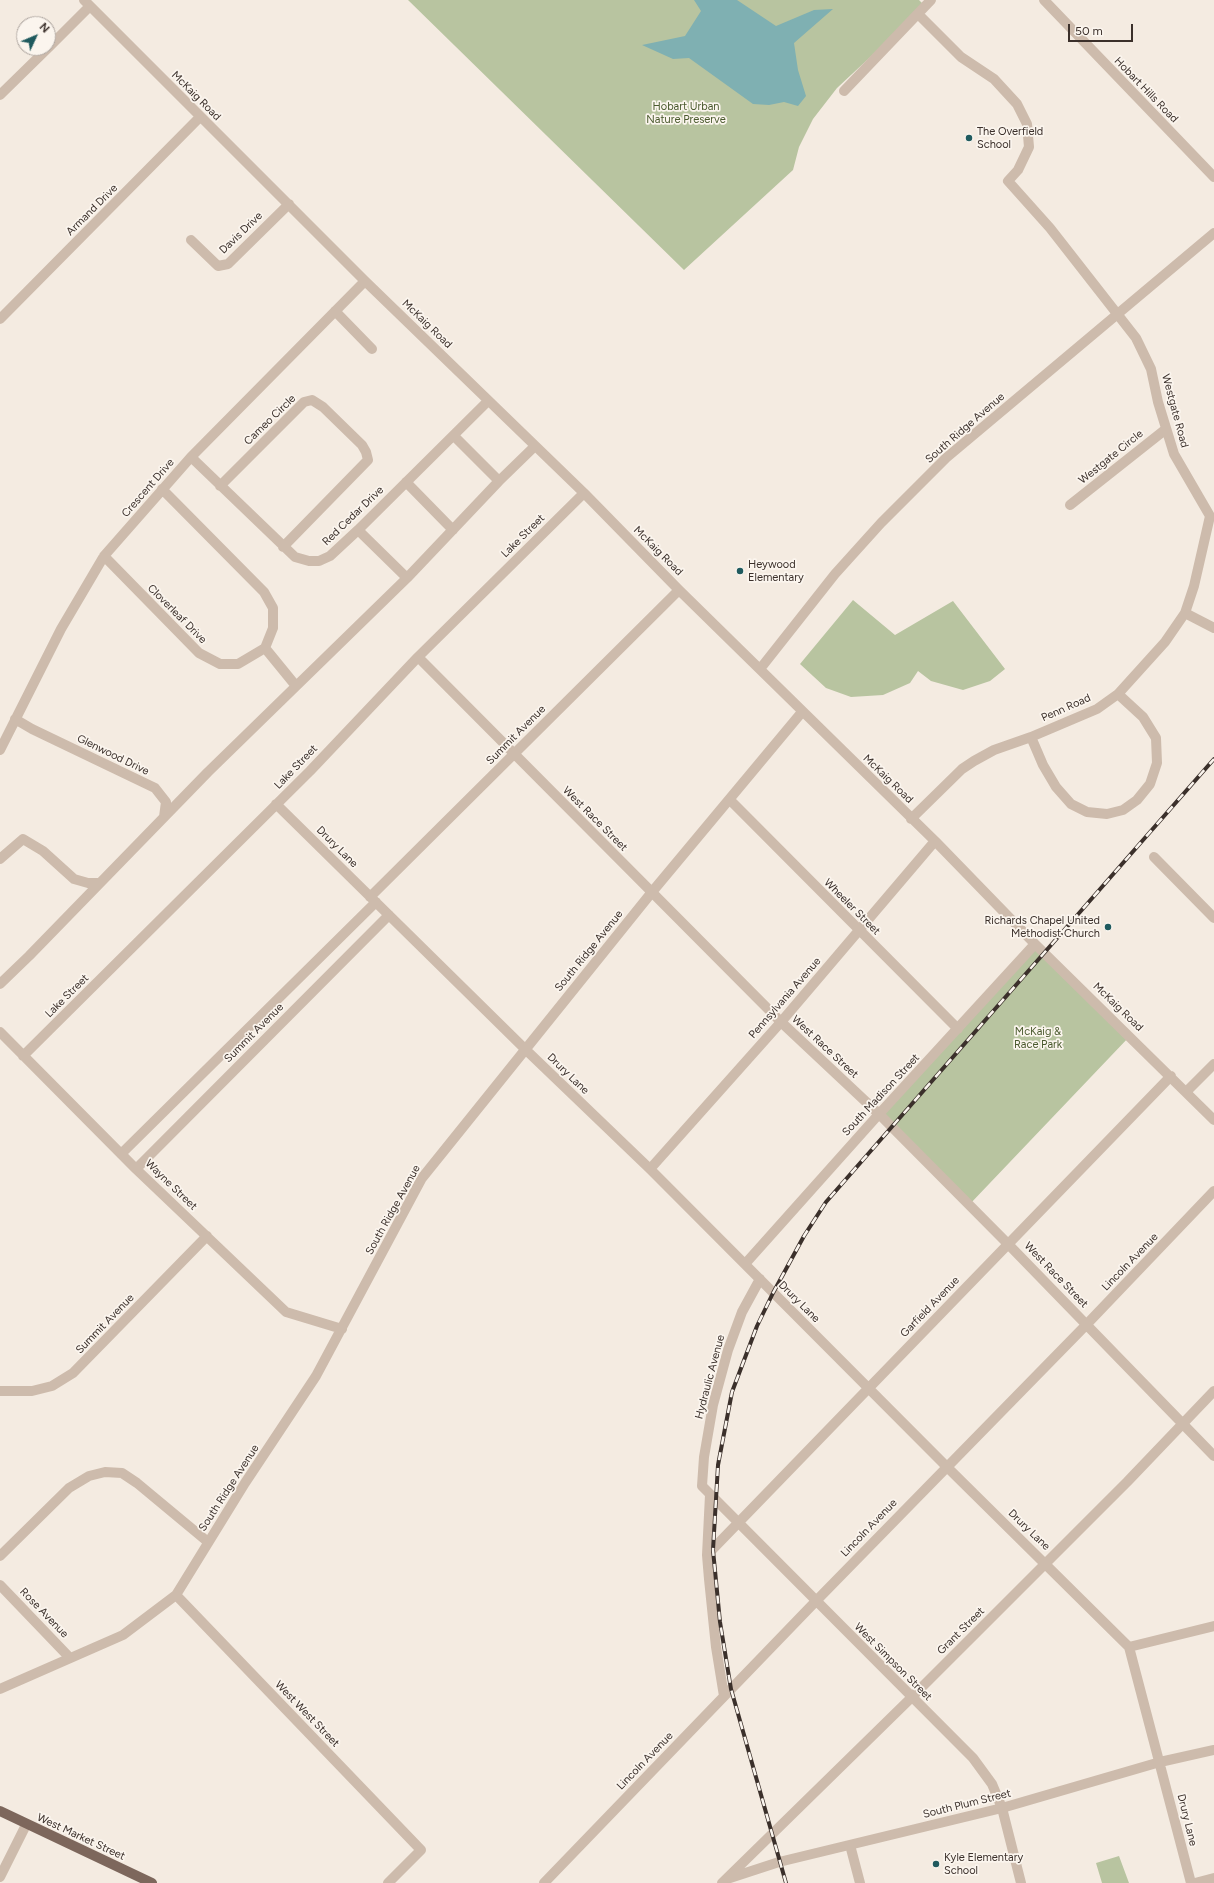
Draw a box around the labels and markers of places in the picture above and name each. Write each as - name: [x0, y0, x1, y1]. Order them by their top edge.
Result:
- place label: The Overfield School: [977, 125, 1043, 151]
- marker: The Overfield School: [964, 133, 974, 143]
- place label: Heywood Elementary: [748, 558, 804, 584]
- marker: Heywood Elementary: [735, 566, 745, 576]
- place label: Richards Chapel United Methodist Church: [984, 914, 1100, 940]
- marker: Richards Chapel United Methodist Church: [1103, 922, 1113, 932]
- place label: Kyle Elementary School: [944, 1851, 1023, 1877]
- marker: Kyle Elementary School: [931, 1859, 941, 1869]

